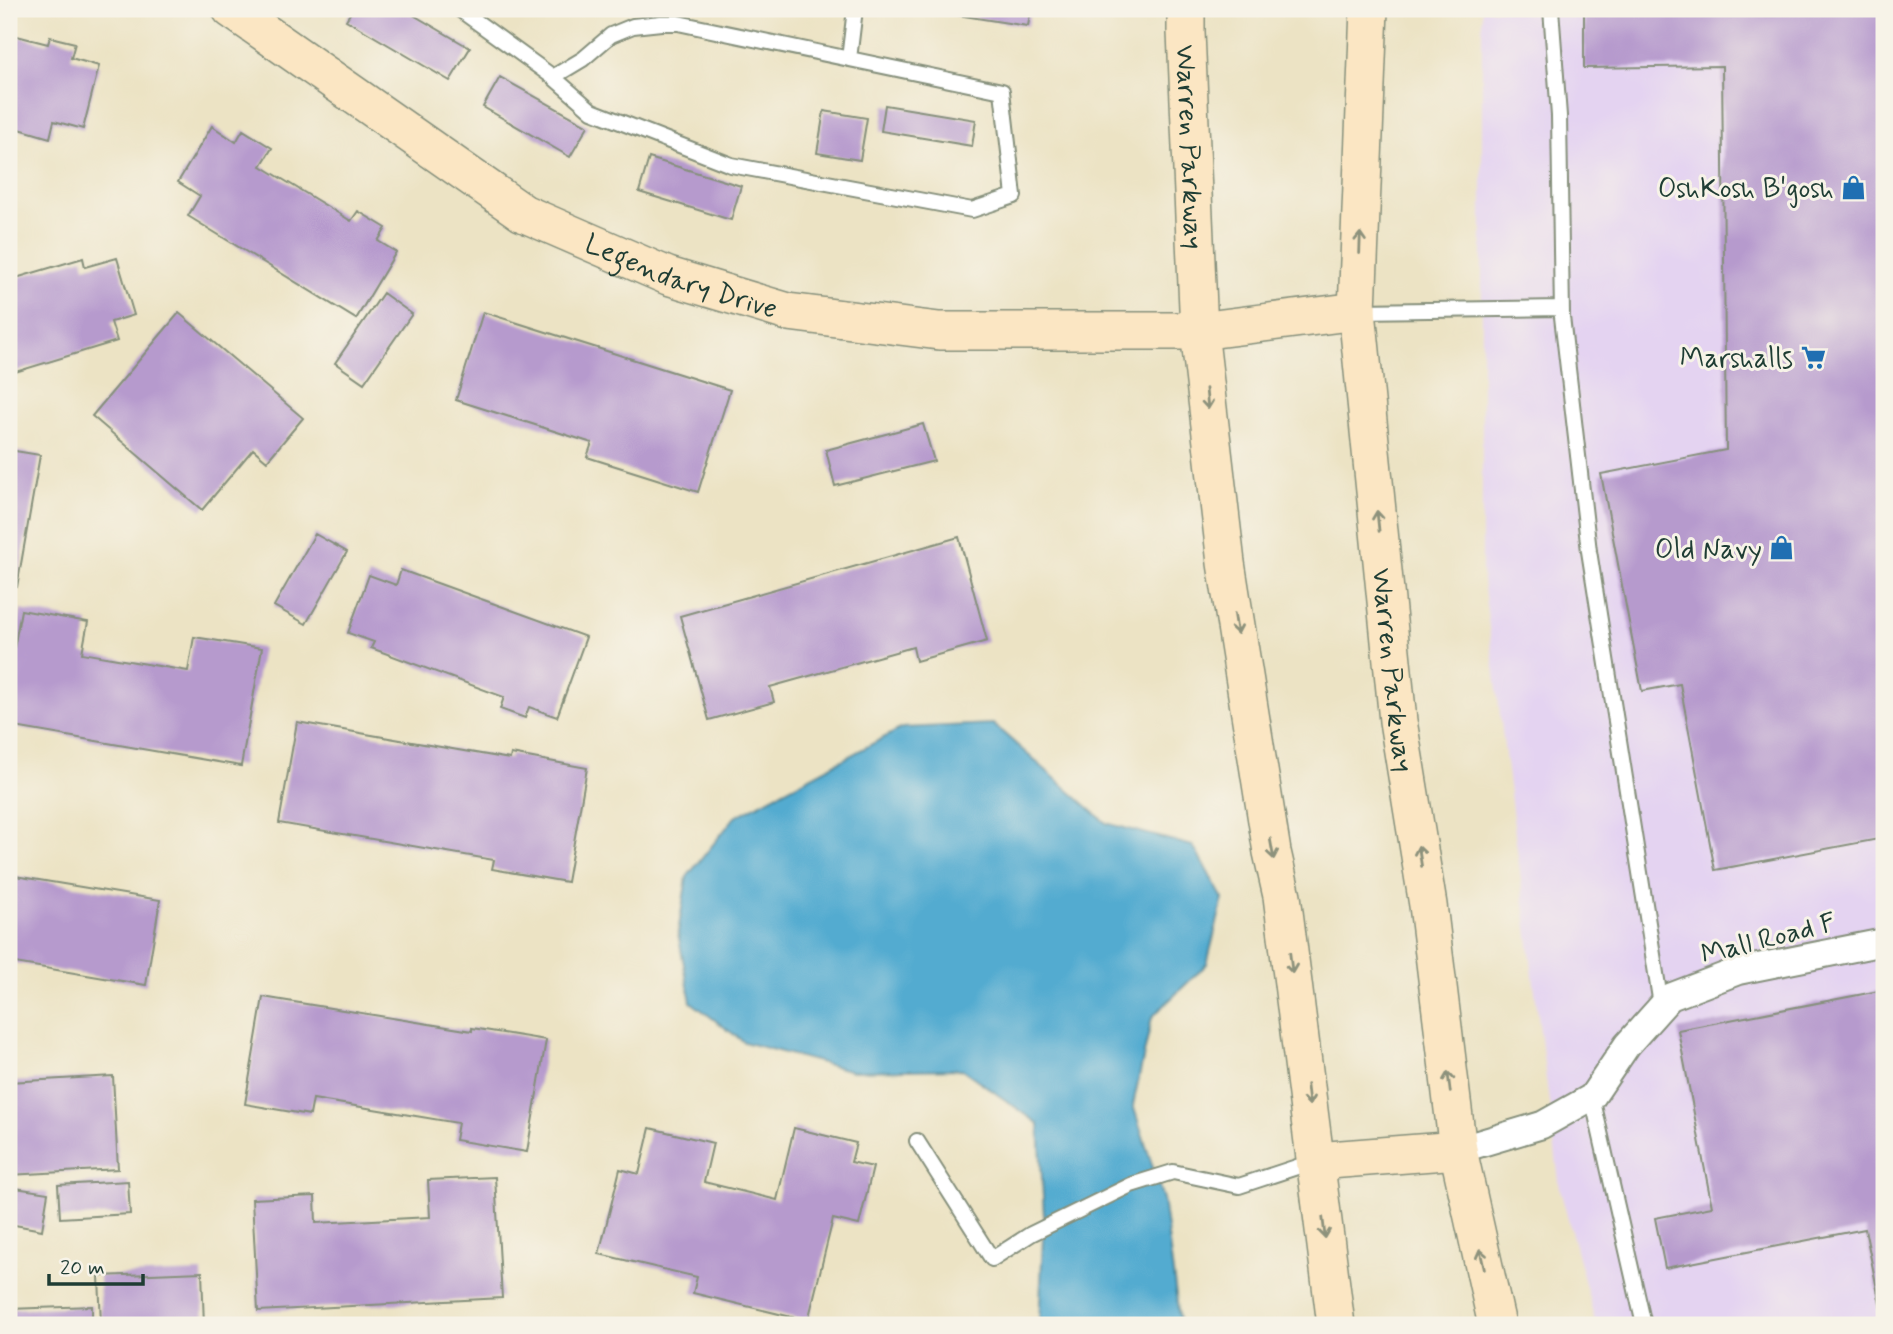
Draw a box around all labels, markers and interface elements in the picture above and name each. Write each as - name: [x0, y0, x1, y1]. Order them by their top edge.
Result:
- street label: Warren Parkway: [1166, 44, 1211, 250]
- place label: OshKosh B'gosh: [1658, 171, 1834, 208]
- shop icon: OshKosh B'gosh: [1840, 173, 1868, 201]
- street label: Legendary Drive: [579, 226, 782, 329]
- one-way arrow: [1354, 232, 1367, 255]
- place label: Marshalls: [1680, 341, 1793, 378]
- supermarket icon: Marshalls: [1799, 343, 1827, 371]
- one-way arrow: [1201, 387, 1214, 409]
- one-way arrow: [1371, 510, 1384, 532]
- place label: Old Navy: [1655, 532, 1762, 569]
- shop icon: Old Navy: [1768, 534, 1796, 562]
- street label: Warren Parkway: [1362, 566, 1422, 775]
- one-way arrow: [1230, 612, 1243, 635]
- one-way arrow: [1266, 837, 1279, 860]
- one-way arrow: [1413, 845, 1426, 868]
- street label: Mall Road F: [1697, 905, 1840, 974]
- one-way arrow: [1284, 951, 1297, 974]
- one-way arrow: [1443, 1071, 1456, 1094]
- one-way arrow: [1301, 1083, 1314, 1106]
- one-way arrow: [1318, 1217, 1331, 1239]
- scale bar: [49, 1243, 144, 1287]
- one-way arrow: [1475, 1248, 1488, 1271]
- text: 20 m: [60, 1254, 105, 1282]

